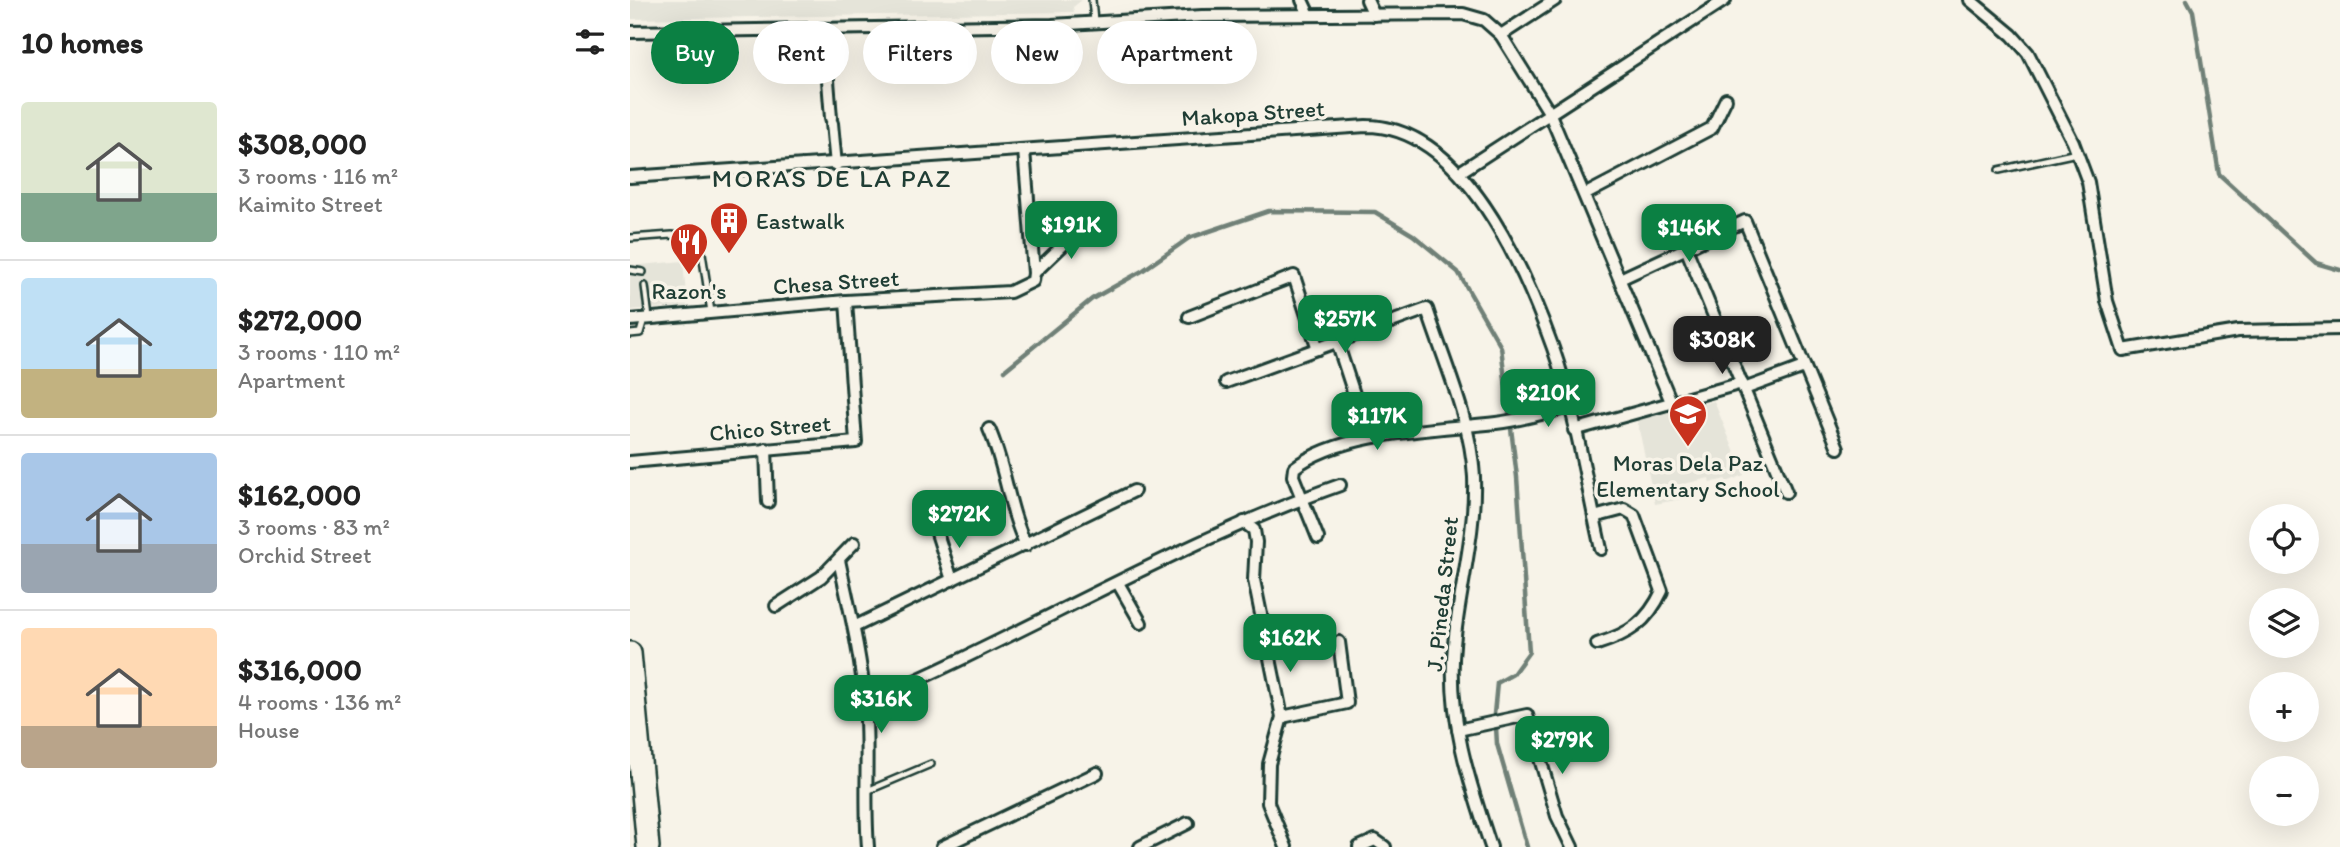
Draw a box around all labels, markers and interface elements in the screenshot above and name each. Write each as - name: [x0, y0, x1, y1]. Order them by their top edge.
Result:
- chip: Buy: [651, 21, 739, 84]
- chip: Rent: [753, 21, 849, 84]
- chip: Filters: [863, 21, 977, 84]
- chip: New: [991, 21, 1083, 84]
- chip: Apartment: [1097, 21, 1257, 84]
- icon: filters: [571, 23, 609, 61]
- text: 10 homes: [21, 24, 144, 61]
- street label: Makopa Street: [1181, 94, 1326, 132]
- text: $308,000: [238, 125, 367, 162]
- icon: home: [77, 130, 161, 214]
- text: 3 rooms · 116 m²: [238, 162, 398, 190]
- district label: MORAS DE LA PAZ: [712, 162, 952, 194]
- text: Kaimito Street: [238, 190, 383, 218]
- building icon: Eastwalk: [708, 200, 750, 255]
- pin: $191K: [1022, 202, 1120, 261]
- pin: $146K: [1640, 204, 1738, 264]
- place label: Eastwalk: [756, 207, 845, 235]
- text: $191K: [1041, 210, 1101, 238]
- text: $146K: [1657, 213, 1721, 241]
- restaurant icon: Razon's: [668, 221, 710, 276]
- street label: Chesa Street: [772, 264, 900, 300]
- place label: Razon's: [651, 277, 727, 305]
- pin: $257K: [1296, 296, 1394, 355]
- text: $272,000: [238, 301, 362, 338]
- text: $257K: [1314, 304, 1376, 332]
- icon: home: [77, 306, 161, 390]
- pin: $308K: [1673, 316, 1771, 376]
- text: $308K: [1689, 325, 1755, 353]
- text: 3 rooms · 110 m²: [238, 338, 400, 366]
- text: Apartment: [238, 366, 345, 394]
- pin: $210K: [1499, 370, 1597, 429]
- text: $210K: [1516, 378, 1580, 406]
- pin: $117K: [1328, 392, 1426, 452]
- school or university icon: Moras Dela Paz Elementary School: [1667, 393, 1709, 448]
- text: $117K: [1347, 401, 1407, 429]
- street label: Chico Street: [708, 409, 832, 447]
- place label: Moras Dela Paz Elementary School: [1596, 449, 1780, 503]
- text: $162,000: [238, 476, 361, 513]
- icon: home: [77, 481, 161, 565]
- pin: $272K: [910, 490, 1008, 550]
- text: $272K: [928, 499, 990, 527]
- map controls: [2249, 504, 2319, 826]
- button: locate: [2249, 504, 2319, 574]
- text: 3 rooms · 83 m²: [238, 513, 390, 541]
- street label: J. Pineda Street: [1420, 515, 1464, 673]
- text: Orchid Street: [238, 541, 372, 569]
- button: layers: [2249, 588, 2319, 658]
- pin: $162K: [1241, 614, 1339, 674]
- text: $162K: [1259, 623, 1321, 651]
- text: $316,000: [238, 651, 362, 688]
- icon: home: [77, 656, 161, 740]
- button: +: [2249, 672, 2319, 742]
- pin: $316K: [832, 676, 930, 735]
- text: $316K: [850, 684, 912, 712]
- text: 4 rooms · 136 m²: [238, 688, 401, 716]
- text: House: [238, 716, 300, 744]
- pin: $279K: [1513, 716, 1611, 776]
- text: $279K: [1531, 725, 1593, 753]
- button: −: [2249, 756, 2319, 826]

